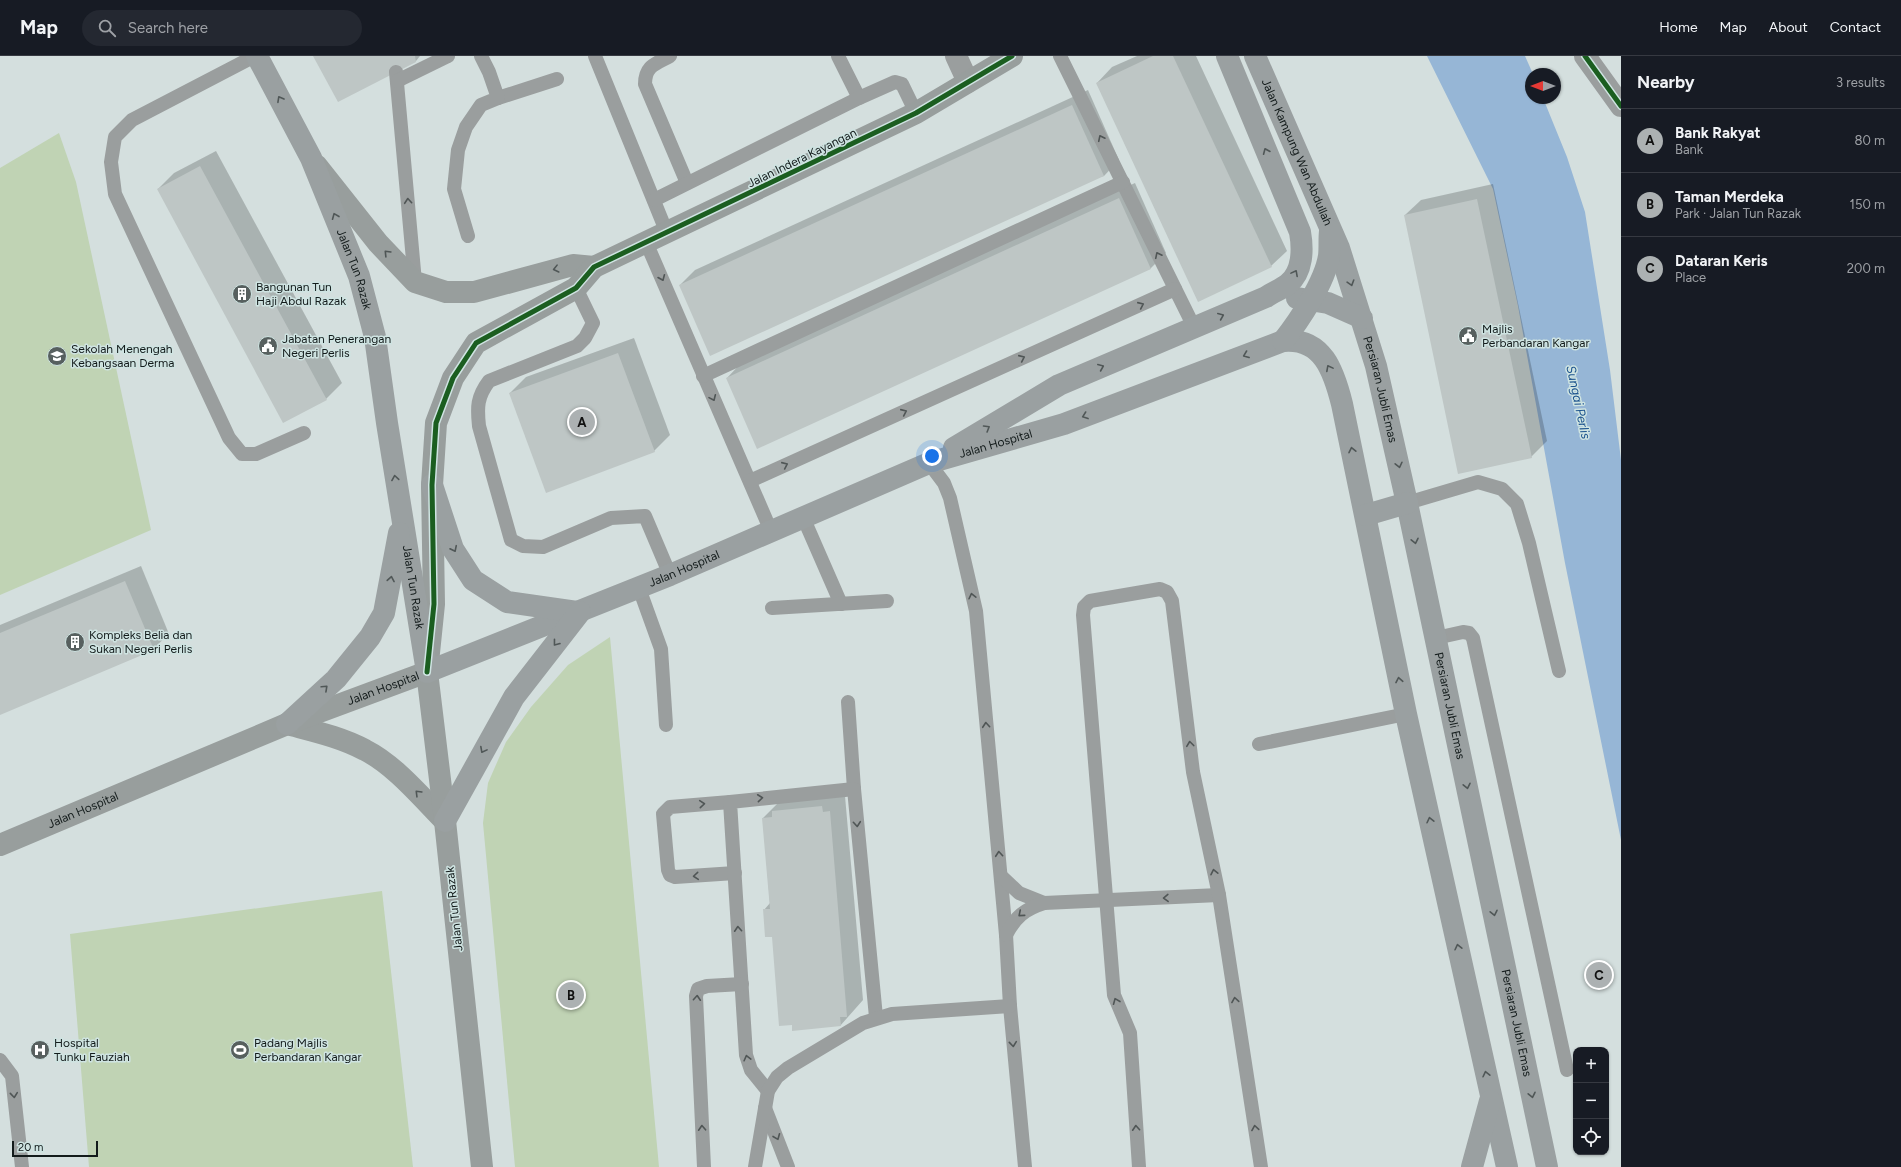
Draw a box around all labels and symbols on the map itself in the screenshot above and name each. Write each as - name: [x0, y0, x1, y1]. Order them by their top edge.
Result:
- north arrow: [1525, 68, 1561, 104]
- street label: Jalan Kampung Wan Abdullah: [1259, 77, 1335, 228]
- one-way arrow: [277, 95, 284, 103]
- street label: Jalan Indera Kayangan: [745, 125, 859, 190]
- one-way arrow: [1098, 135, 1106, 142]
- one-way arrow: [1263, 147, 1271, 155]
- one-way arrow: [404, 198, 413, 204]
- one-way arrow: [331, 213, 339, 220]
- street label: Jalan Tun Razak: [334, 227, 375, 311]
- one-way arrow: [384, 250, 392, 258]
- one-way arrow: [1156, 251, 1163, 259]
- one-way arrow: [552, 265, 559, 273]
- one-way arrow: [1291, 270, 1298, 277]
- one-way arrow: [657, 275, 665, 282]
- one-way arrow: [1346, 279, 1355, 286]
- place label: Bangunan Tun Haji Abdul Razak: [256, 280, 346, 308]
- building icon: Bangunan Tun Haji Abdul Razak: [231, 283, 253, 305]
- one-way arrow: [1137, 301, 1144, 309]
- one-way arrow: [1216, 313, 1224, 321]
- place label: Majlis Perbandaran Kangar: [1482, 322, 1590, 350]
- public building icon: Majlis Perbandaran Kangar: [1457, 325, 1479, 347]
- place label: Jabatan Penerangan Negeri Perlis: [282, 332, 391, 360]
- street label: Persiaran Jubli Emas: [1360, 334, 1400, 444]
- public building icon: Jabatan Penerangan Negeri Perlis: [257, 335, 279, 357]
- place label: Sekolah Menengah Kebangsaan Derma: [71, 342, 174, 370]
- school or university icon: Sekolah Menengah Kebangsaan Derma: [46, 345, 68, 367]
- one-way arrow: [1243, 351, 1250, 359]
- one-way arrow: [1018, 355, 1026, 363]
- one-way arrow: [1097, 364, 1104, 372]
- water label: Sungai Perlis: [1563, 364, 1594, 440]
- one-way arrow: [1326, 365, 1334, 372]
- one-way arrow: [708, 393, 716, 401]
- pin: A: [569, 407, 595, 437]
- one-way arrow: [900, 408, 907, 416]
- one-way arrow: [1082, 412, 1089, 420]
- one-way arrow: [983, 426, 990, 433]
- street label: Jalan Hospital: [957, 427, 1034, 461]
- your location: [922, 446, 942, 466]
- one-way arrow: [1348, 447, 1356, 453]
- one-way arrow: [781, 462, 789, 470]
- one-way arrow: [1394, 462, 1402, 468]
- one-way arrow: [391, 475, 400, 481]
- one-way arrow: [1411, 538, 1419, 544]
- street label: Jalan Tun Razak: [400, 544, 427, 630]
- one-way arrow: [449, 544, 457, 552]
- street label: Jalan Hospital: [647, 547, 722, 590]
- one-way arrow: [386, 576, 395, 582]
- one-way arrow: [968, 593, 977, 600]
- place label: Kompleks Belia dan Sukan Negeri Perlis: [89, 628, 193, 656]
- building icon: Kompleks Belia dan Sukan Negeri Perlis: [64, 631, 86, 653]
- one-way arrow: [554, 639, 561, 646]
- street label: Persiaran Jubli Emas: [1432, 651, 1468, 761]
- street label: Jalan Hospital: [345, 669, 421, 708]
- one-way arrow: [1395, 677, 1404, 683]
- one-way arrow: [321, 686, 328, 693]
- one-way arrow: [982, 722, 991, 728]
- one-way arrow: [1185, 741, 1194, 747]
- one-way arrow: [481, 746, 488, 753]
- one-way arrow: [1462, 782, 1470, 789]
- street label: Jalan Hospital: [45, 789, 120, 831]
- one-way arrow: [415, 790, 422, 798]
- one-way arrow: [757, 794, 763, 803]
- one-way arrow: [699, 800, 705, 809]
- one-way arrow: [1426, 817, 1434, 824]
- one-way arrow: [853, 821, 862, 827]
- one-way arrow: [994, 851, 1003, 857]
- street label: Jalan Tun Razak: [443, 866, 465, 952]
- one-way arrow: [1211, 869, 1219, 875]
- one-way arrow: [693, 871, 699, 880]
- one-way arrow: [1163, 893, 1169, 902]
- one-way arrow: [1019, 910, 1026, 917]
- one-way arrow: [1489, 910, 1497, 916]
- one-way arrow: [734, 926, 743, 932]
- one-way arrow: [1455, 944, 1463, 951]
- pin: C: [1586, 960, 1612, 990]
- street label: Persiaran Jubli Emas: [1498, 968, 1535, 1078]
- pin: B: [558, 980, 584, 1010]
- one-way arrow: [692, 995, 701, 1001]
- one-way arrow: [1231, 997, 1240, 1003]
- one-way arrow: [1113, 998, 1121, 1005]
- place label: Hospital Tunku Fauziah: [54, 1036, 130, 1064]
- place label: Padang Majlis Perbandaran Kangar: [254, 1036, 362, 1064]
- hospital icon: Hospital Tunku Fauziah: [29, 1039, 51, 1061]
- sports icon: Padang Majlis Perbandaran Kangar: [229, 1039, 251, 1061]
- one-way arrow: [1009, 1041, 1018, 1047]
- one-way arrow: [744, 1055, 752, 1062]
- one-way arrow: [1483, 1071, 1491, 1077]
- one-way arrow: [9, 1092, 18, 1098]
- one-way arrow: [1527, 1092, 1535, 1098]
- one-way arrow: [698, 1125, 707, 1131]
- one-way arrow: [1132, 1125, 1141, 1131]
- one-way arrow: [1251, 1125, 1260, 1132]
- one-way arrow: [772, 1134, 780, 1141]
- scale bar: [12, 1139, 98, 1158]

